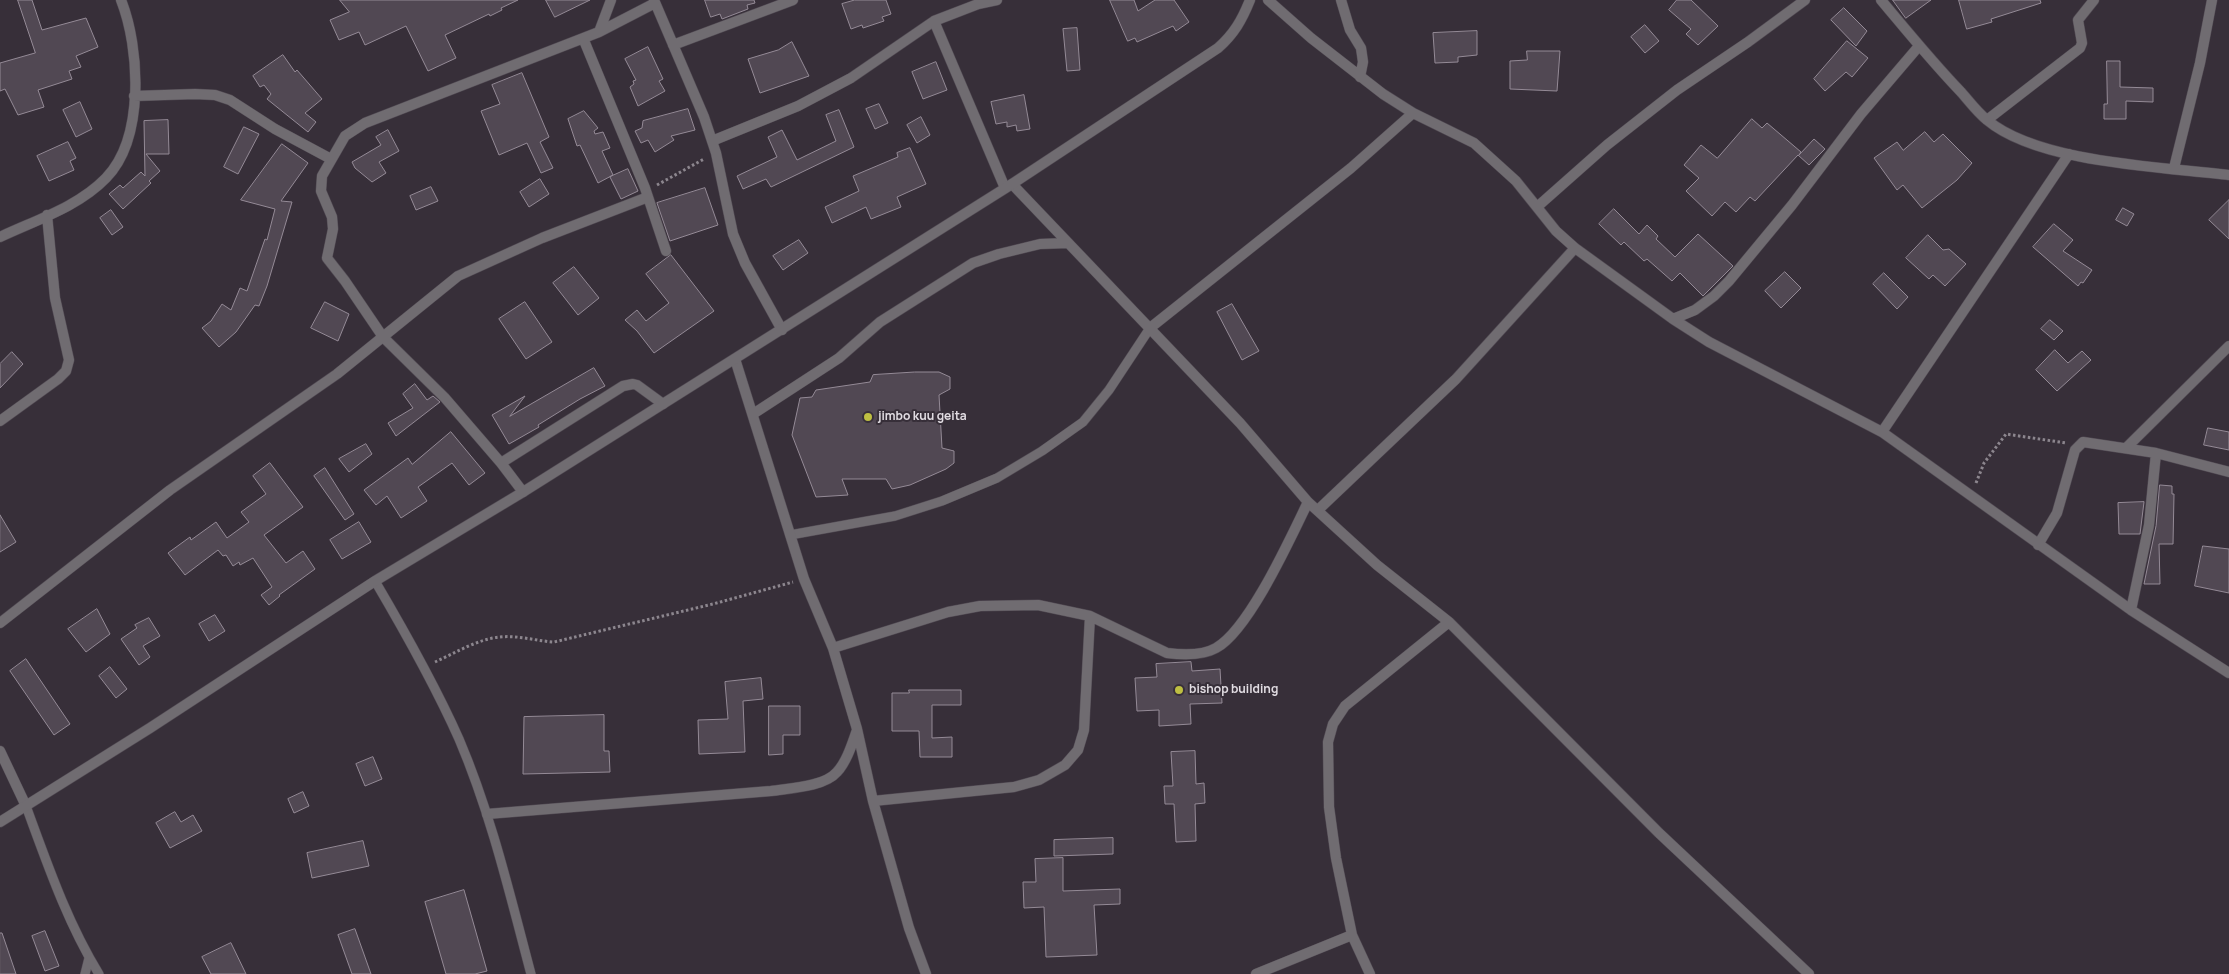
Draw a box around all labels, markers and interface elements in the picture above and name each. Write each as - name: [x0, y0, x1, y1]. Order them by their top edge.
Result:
- place label: jimbo kuu geita: [878, 410, 967, 424]
- marker: jimbo kuu geita: [862, 411, 874, 423]
- place label: bishop building: [1189, 683, 1278, 697]
- marker: bishop building: [1173, 684, 1185, 696]

